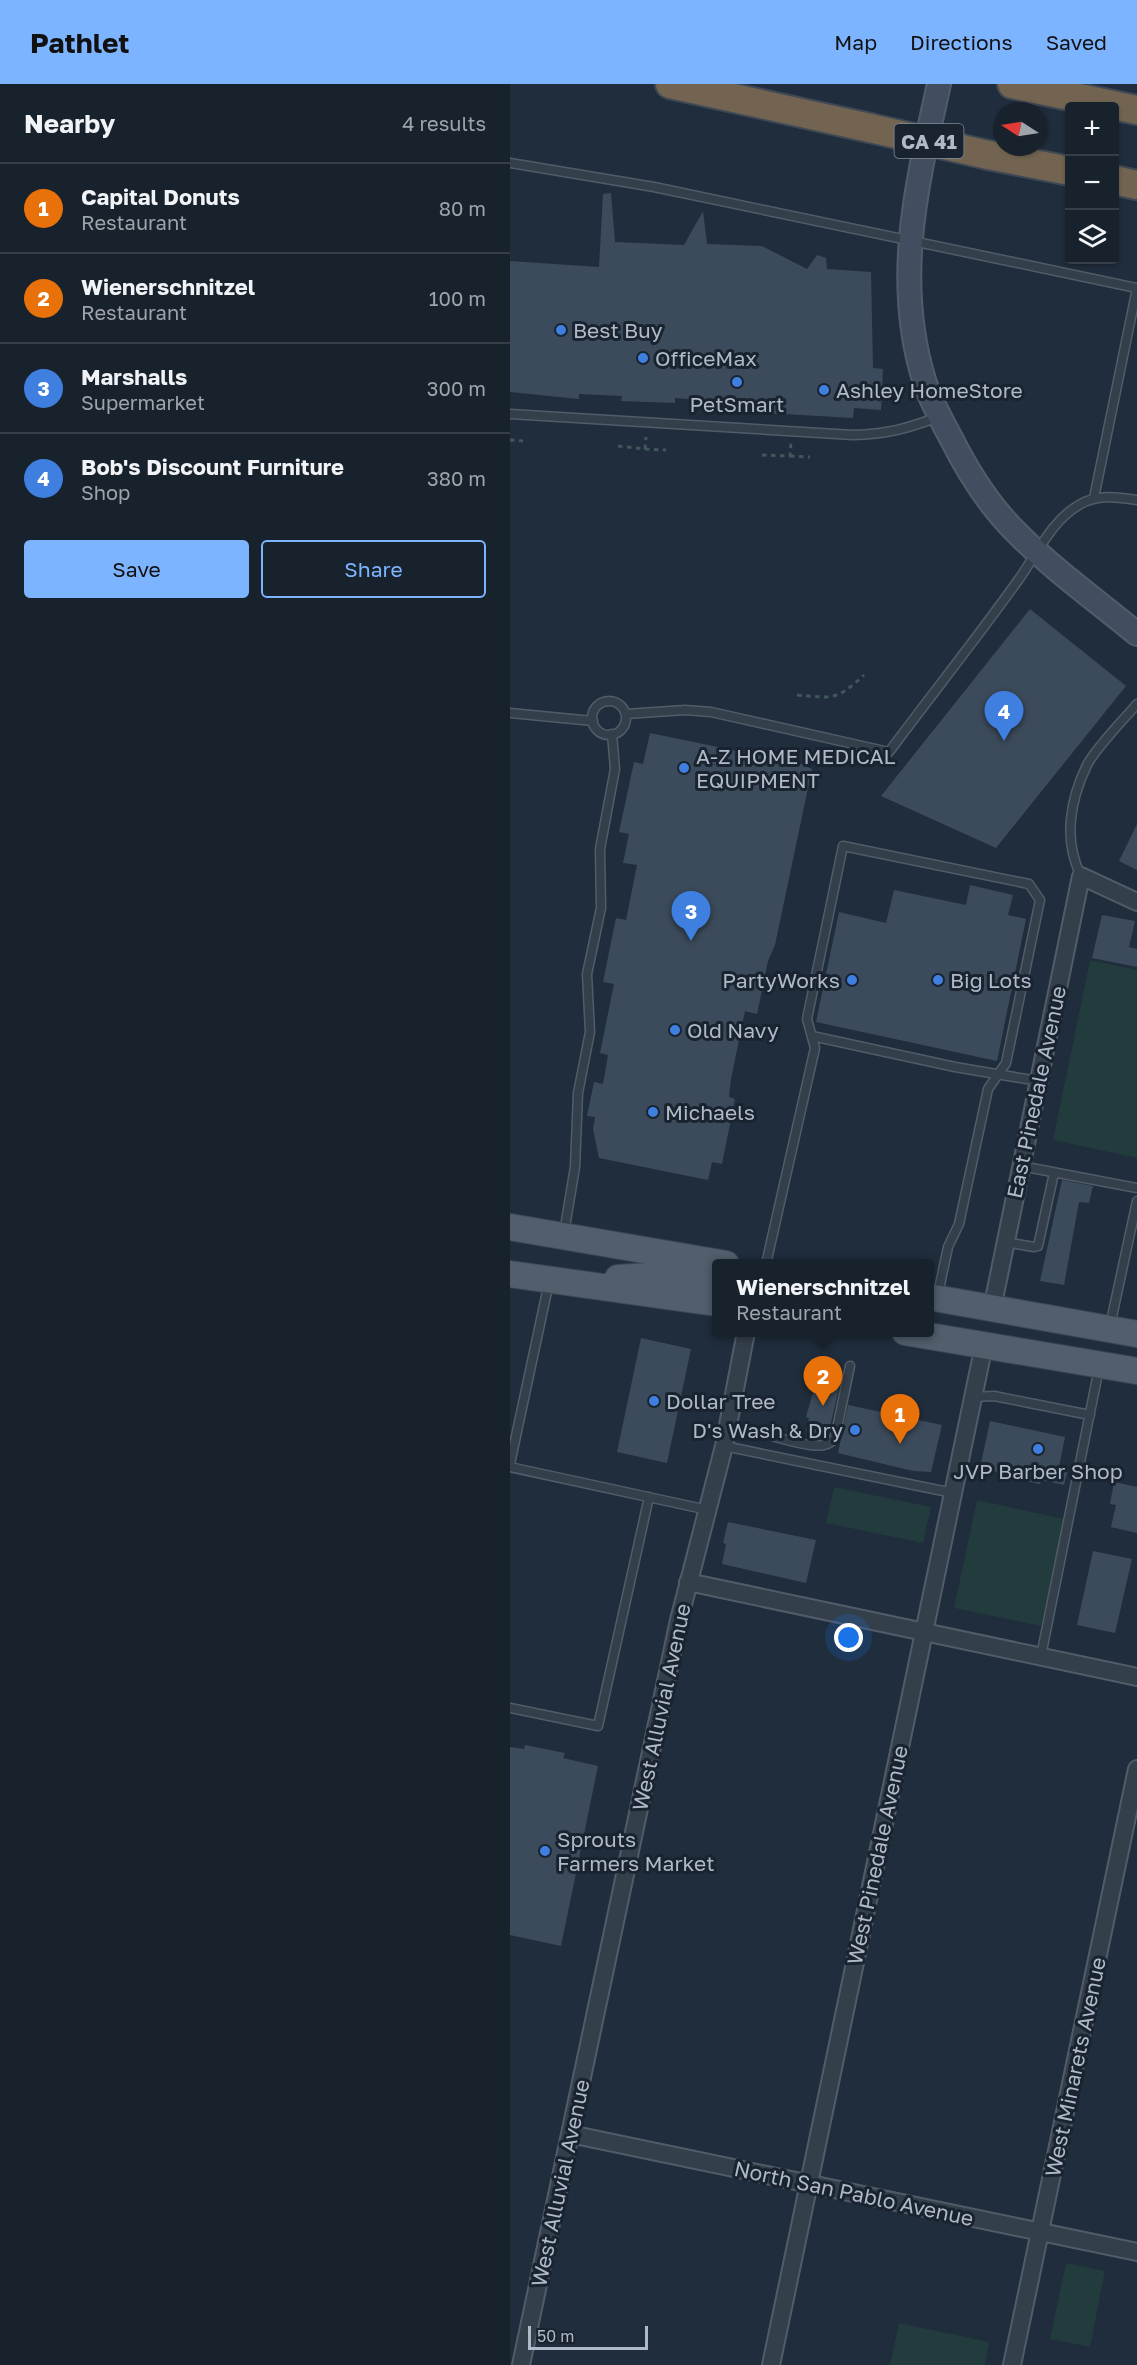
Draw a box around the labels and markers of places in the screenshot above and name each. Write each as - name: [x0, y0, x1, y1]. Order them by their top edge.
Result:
- place label: Best Buy: [573, 317, 663, 343]
- marker: Best Buy: [554, 323, 568, 337]
- place label: OfficeMax: [655, 345, 757, 371]
- marker: OfficeMax: [636, 351, 650, 365]
- marker: PetSmart: [730, 375, 744, 389]
- place label: Ashley HomeStore: [836, 377, 1023, 403]
- marker: Ashley HomeStore: [817, 383, 831, 397]
- place label: PetSmart: [689, 391, 785, 417]
- pin: 4: [984, 692, 1024, 741]
- place label: A-Z HOME MEDICAL EQUIPMENT: [696, 743, 896, 793]
- marker: A-Z HOME MEDICAL EQUIPMENT: [677, 761, 691, 775]
- pin: 3: [672, 892, 711, 941]
- place label: PartyWorks: [722, 967, 840, 993]
- place label: Big Lots: [950, 967, 1032, 993]
- marker: PartyWorks: [845, 973, 859, 987]
- marker: Big Lots: [931, 973, 945, 987]
- place label: Old Navy: [687, 1017, 779, 1043]
- marker: Old Navy: [668, 1023, 682, 1037]
- place label: Michaels: [665, 1099, 755, 1125]
- marker: Michaels: [646, 1105, 660, 1119]
- pin: 2: [804, 1356, 842, 1406]
- place label: Dollar Tree: [666, 1388, 776, 1414]
- marker: Dollar Tree: [647, 1394, 661, 1408]
- pin: 1: [880, 1394, 920, 1444]
- place label: D's Wash & Dry: [692, 1417, 843, 1443]
- marker: D's Wash & Dry: [848, 1423, 862, 1437]
- marker: JVP Barber Shop: [1031, 1442, 1045, 1456]
- place label: JVP Barber Shop: [953, 1458, 1123, 1484]
- place label: Sprouts Farmers Market: [557, 1826, 715, 1876]
- marker: Sprouts Farmers Market: [538, 1844, 552, 1858]

